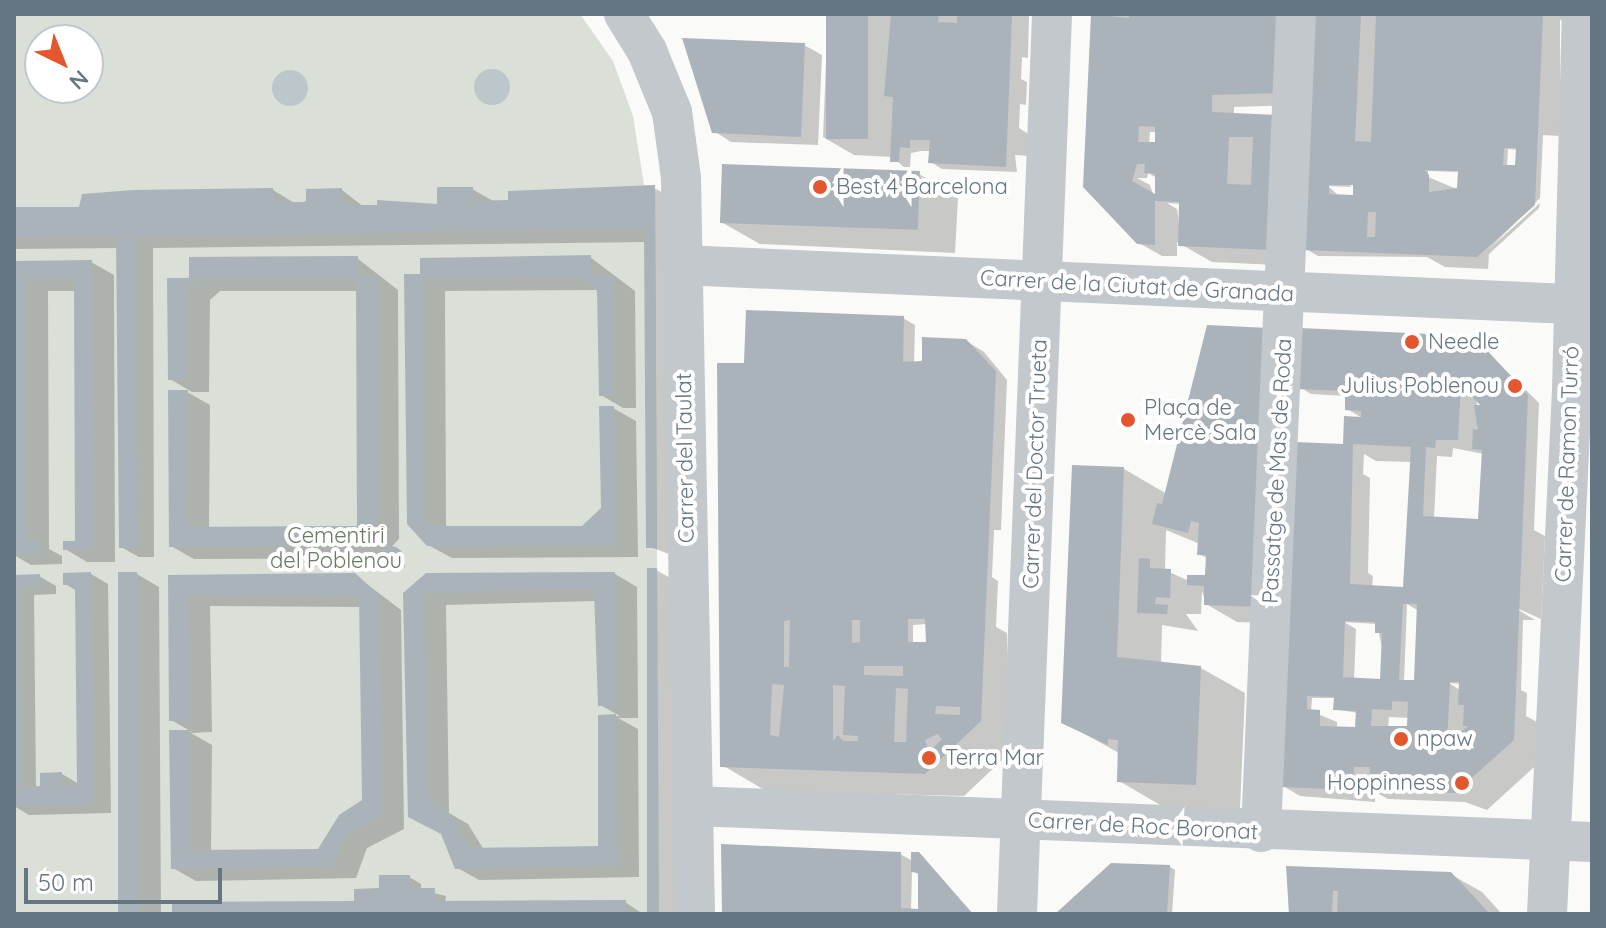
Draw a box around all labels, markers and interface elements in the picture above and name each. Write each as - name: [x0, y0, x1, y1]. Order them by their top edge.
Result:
- north arrow: [24, 24, 104, 104]
- text: N: [64, 64, 94, 96]
- place label: Best 4 Barcelona: [836, 174, 1008, 200]
- marker: Best 4 Barcelona: [811, 178, 829, 196]
- street label: Carrer de la Ciutat de Granada: [979, 265, 1295, 307]
- place label: Needle: [1428, 329, 1499, 355]
- marker: Needle: [1403, 333, 1421, 351]
- street label: Passatge de Mas de Roda: [1257, 338, 1297, 604]
- street label: Carrer del Doctor Trueta: [1017, 339, 1053, 589]
- street label: Carrer de Ramon Turró: [1550, 345, 1584, 583]
- street label: Carrer del Taulat: [670, 373, 700, 543]
- place label: Julius Poblenou: [1340, 373, 1499, 399]
- marker: Julius Poblenou: [1506, 377, 1524, 395]
- place label: Plaça de Mercè Sala: [1144, 394, 1257, 446]
- marker: Plaça de Mercè Sala: [1119, 411, 1137, 429]
- park label: Cementiri del Poblenou: [270, 522, 402, 574]
- place label: npaw: [1417, 726, 1473, 752]
- marker: npaw: [1392, 730, 1410, 748]
- place label: Terra Mar: [945, 745, 1044, 771]
- marker: Terra Mar: [920, 749, 938, 767]
- place label: Hoppinness: [1327, 770, 1446, 796]
- marker: Hoppinness: [1453, 774, 1471, 792]
- street label: Carrer de Roc Boronat: [1027, 807, 1259, 845]
- scale bar: [28, 852, 226, 902]
- text: 50 m: [38, 867, 94, 897]

